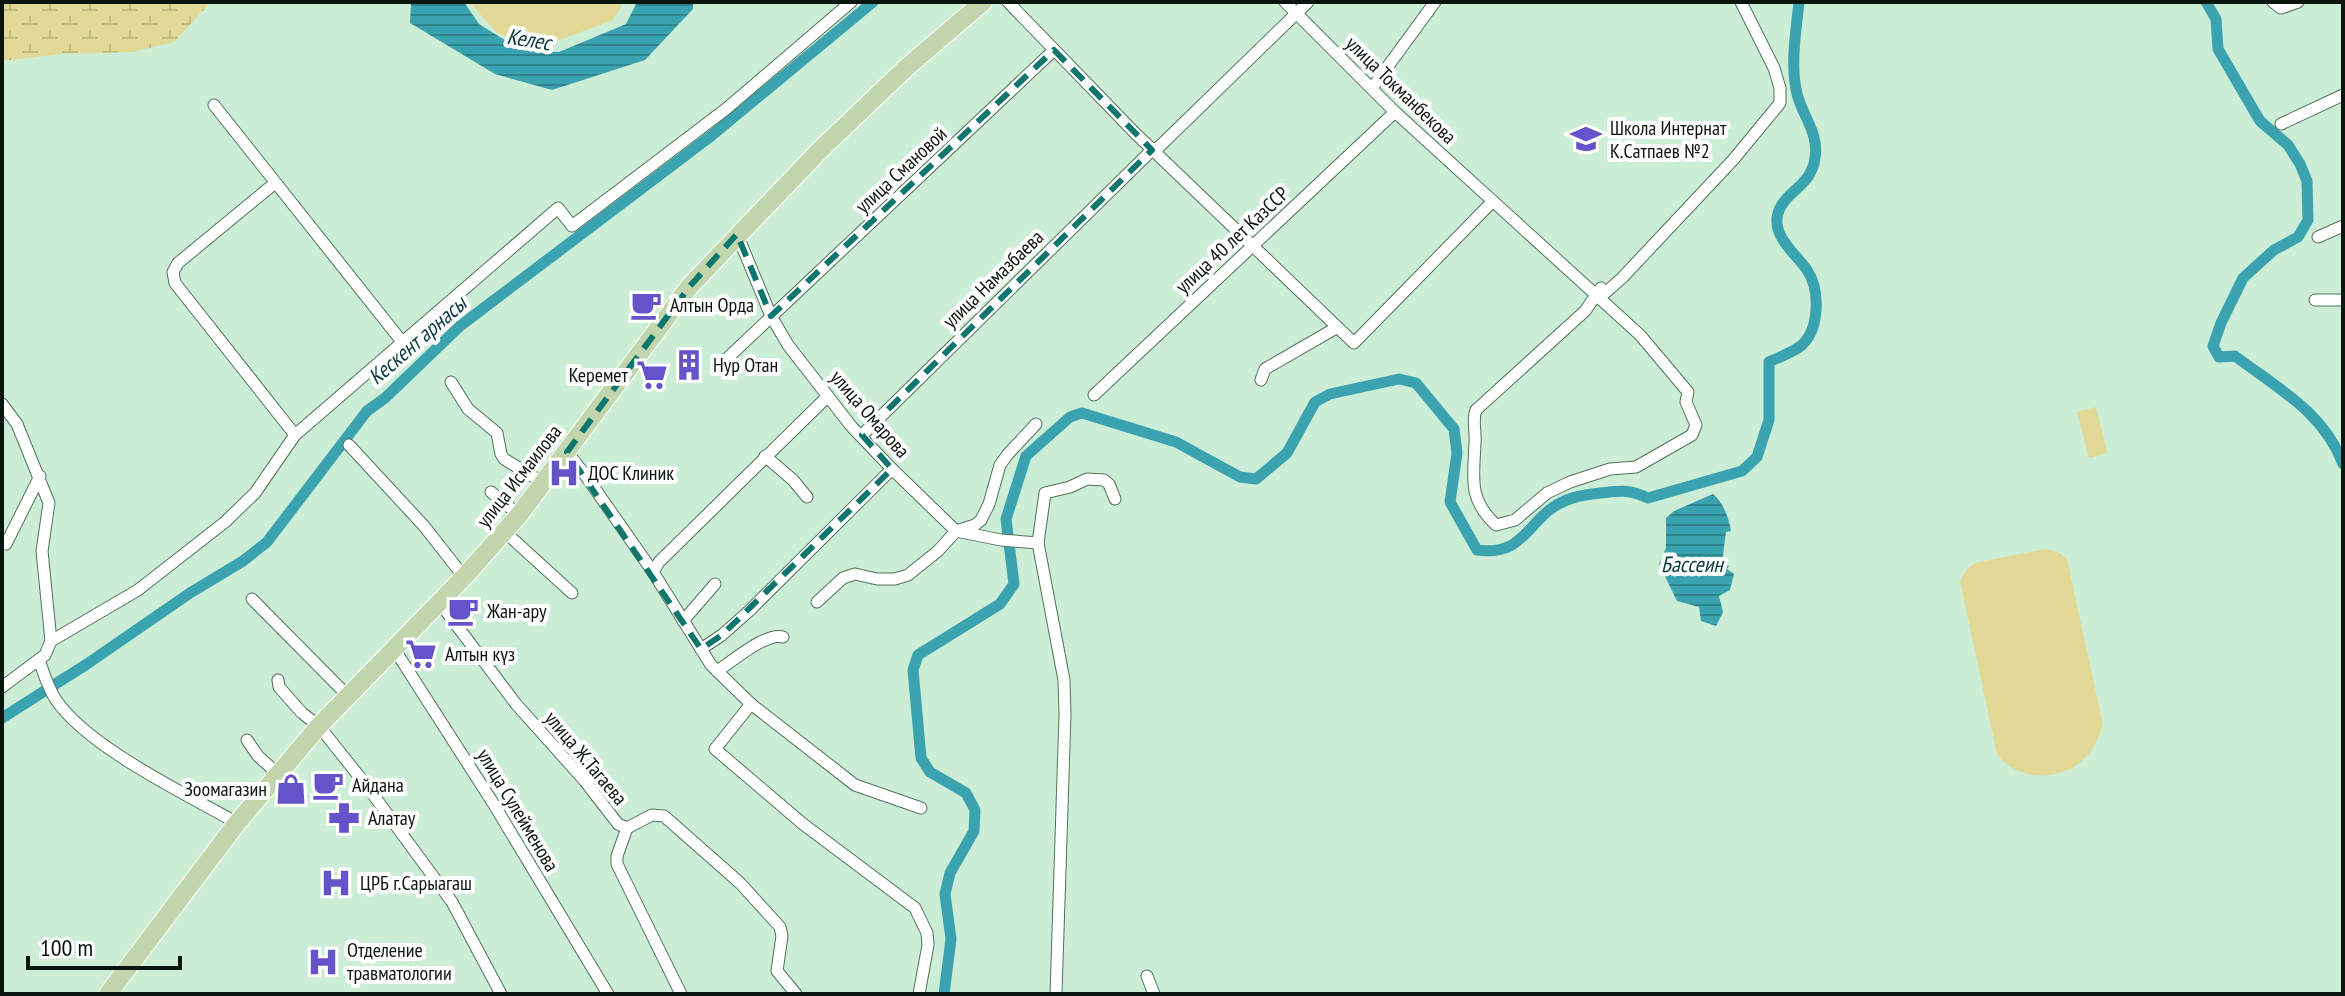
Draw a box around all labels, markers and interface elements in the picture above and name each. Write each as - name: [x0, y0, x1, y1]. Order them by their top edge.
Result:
- water label: Келес: [505, 22, 555, 57]
- street label: улица Токманбекова: [1340, 31, 1462, 149]
- place label: Школа Интернат К.Сатпаев №2: [1610, 115, 1727, 164]
- street label: улица Смановой: [850, 121, 952, 219]
- school or university icon: Школа Интернат К.Сатпаев №2: [1569, 122, 1603, 156]
- street label: улица 40 лет КазССР: [1170, 181, 1294, 299]
- street label: улица Намазбаева: [937, 224, 1049, 334]
- water label: Кескент арнасы: [362, 288, 473, 390]
- cafe icon: Алтын Орда: [629, 288, 663, 322]
- place label: Алтын Орда: [670, 292, 754, 318]
- building icon: Нур Отан: [672, 348, 706, 382]
- place label: Нур Отан: [713, 352, 778, 378]
- supermarket icon: Керемет: [635, 358, 669, 392]
- place label: Керемет: [569, 362, 629, 388]
- street label: улица Омарова: [825, 365, 915, 463]
- street label: улица Исмаилова: [471, 419, 567, 533]
- hospital icon: ДОС Клиник: [547, 456, 581, 490]
- place label: ДОС Клиник: [588, 460, 674, 486]
- water label: Бассеин: [1661, 550, 1725, 578]
- cafe icon: Жан-ару: [446, 594, 480, 628]
- place label: Жан-ару: [486, 598, 547, 624]
- supermarket icon: Алтын күз: [404, 637, 438, 671]
- place label: Алтын күз: [445, 641, 515, 667]
- street label: улица Ж.Тагаева: [539, 706, 633, 810]
- street label: улица Сулейменова: [471, 744, 565, 876]
- cafe icon: Айдана: [311, 768, 345, 802]
- shop icon: Зоомагазин: [274, 772, 308, 806]
- place label: Айдана: [352, 772, 404, 798]
- place label: Зоомагазин: [184, 776, 267, 802]
- pharmacy icon: Алатау: [327, 801, 361, 835]
- place label: Алатау: [368, 805, 416, 831]
- hospital icon: ЦРБ г.Сарыагаш: [319, 866, 353, 900]
- place label: ЦРБ г.Сарыагаш: [360, 870, 472, 896]
- scale bar: [28, 920, 180, 970]
- text: 100 m: [40, 932, 93, 963]
- place label: Отделение травматологии: [347, 937, 452, 986]
- hospital icon: Отделение травматологии: [306, 945, 340, 979]

